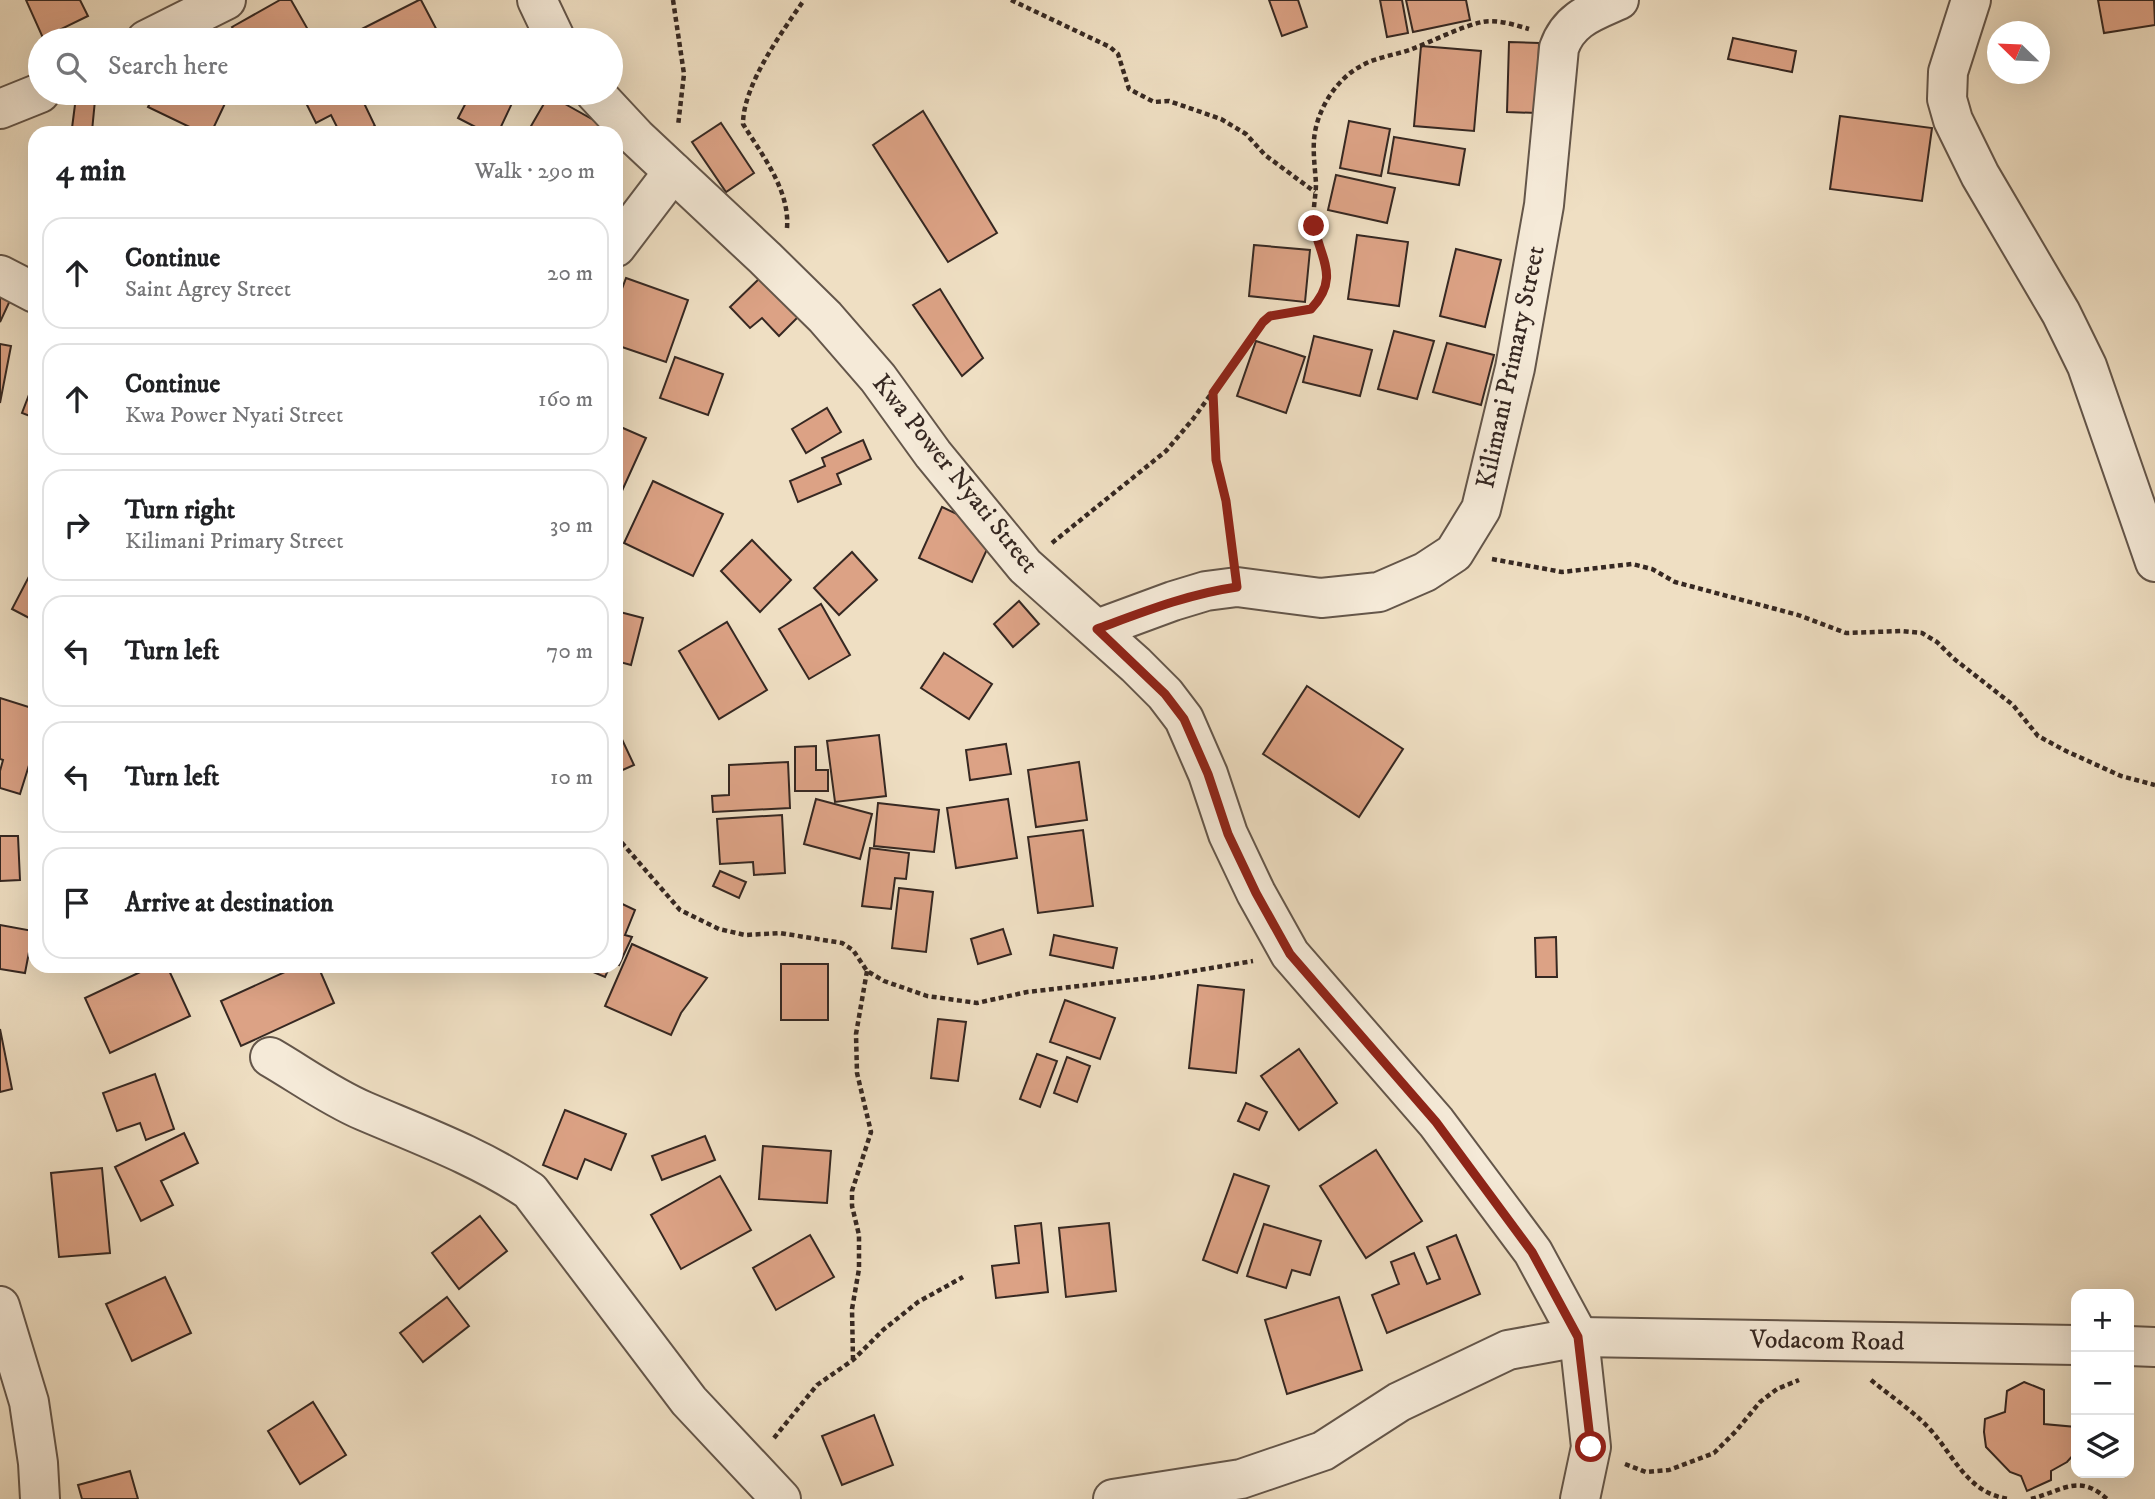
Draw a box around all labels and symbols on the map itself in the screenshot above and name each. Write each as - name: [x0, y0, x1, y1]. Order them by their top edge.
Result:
- north arrow: [1987, 21, 2050, 84]
- route end: [1298, 210, 1329, 241]
- street label: Kilimani Primary Street: [1469, 243, 1553, 491]
- street label: Kwa Power Nyati Street: [865, 368, 1045, 580]
- street label: Vodacom Road: [1748, 1323, 1905, 1359]
- route start: [1575, 1431, 1606, 1462]

